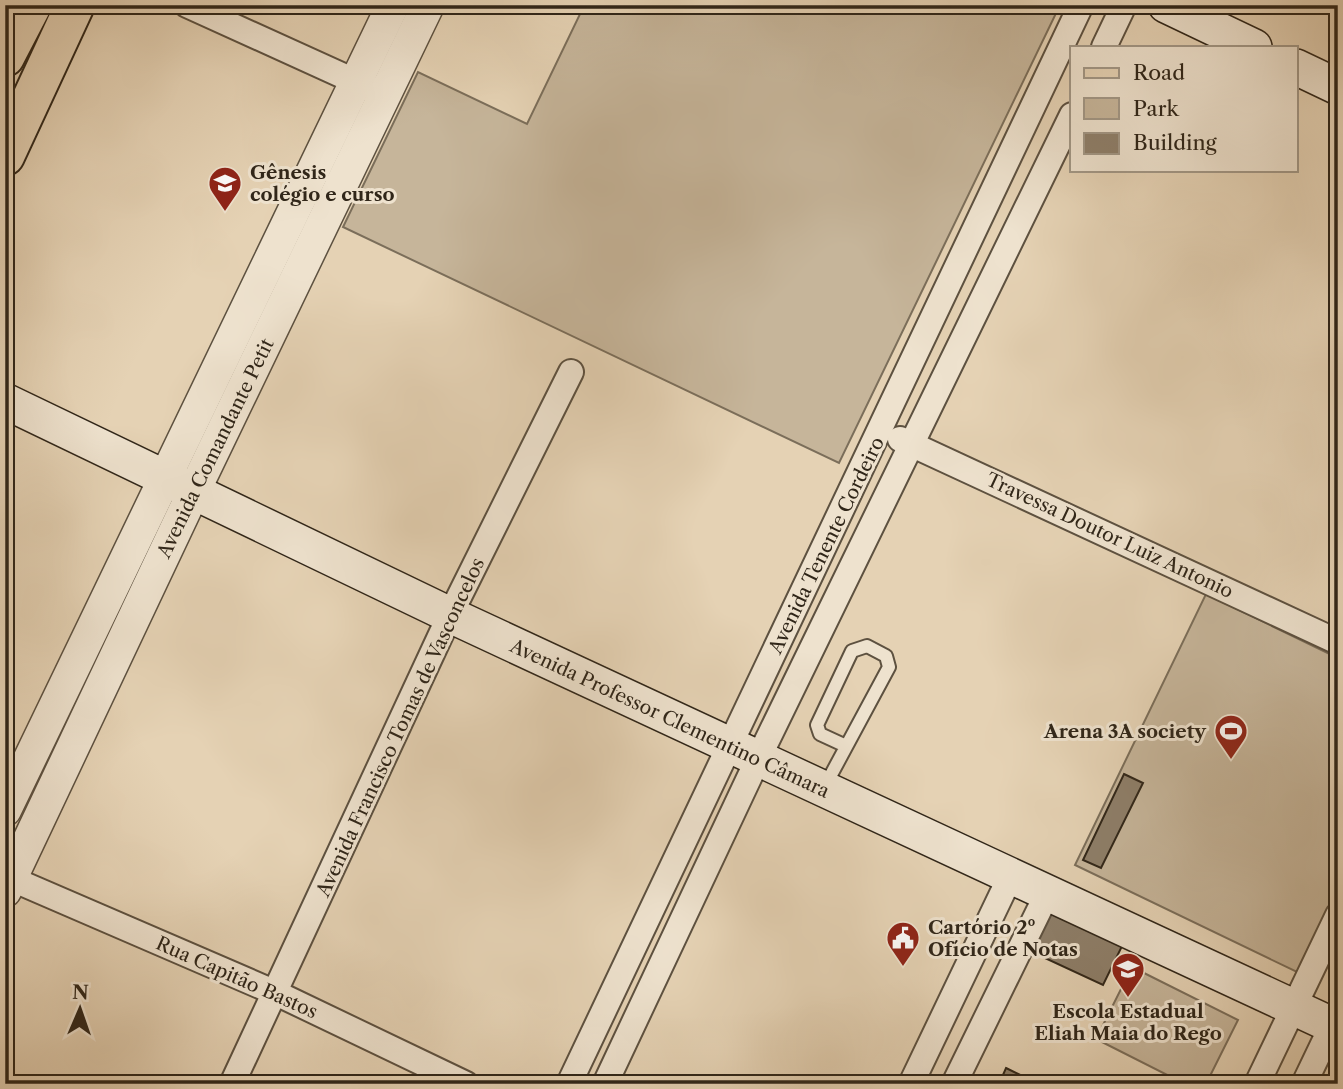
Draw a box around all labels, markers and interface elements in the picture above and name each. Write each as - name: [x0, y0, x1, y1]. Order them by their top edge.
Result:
- legend: [1070, 46, 1298, 172]
- text: Road: [1133, 60, 1185, 85]
- text: Park: [1133, 96, 1179, 121]
- text: Building: [1133, 130, 1218, 155]
- place label: Gênesis colégio e curso: [250, 161, 395, 206]
- school or university icon: Gênesis colégio e curso: [206, 164, 244, 213]
- street label: Avenida Comandante Petit: [152, 335, 279, 563]
- street label: Avenida Tenente Cordeiro: [763, 433, 889, 658]
- street label: Travessa Doutor Luiz Antonio: [983, 468, 1237, 603]
- street label: Avenida Francisco Tomas de Vasconcelos: [311, 554, 489, 901]
- street label: Avenida Professor Clementino Câmara: [505, 634, 833, 803]
- sports icon: Arena 3A society: [1212, 712, 1250, 761]
- place label: Arena 3A society: [1043, 720, 1207, 743]
- place label: Cartório 2º Ofício de Notas: [928, 916, 1078, 961]
- public building icon: Cartório 2º Ofício de Notas: [884, 919, 922, 968]
- street label: Rua Capitão Bastos: [153, 932, 321, 1023]
- school or university icon: Escola Estadual Eliah Maia do Rego: [1109, 950, 1147, 999]
- north arrow: [46, 974, 116, 1044]
- text: N: [72, 981, 89, 1004]
- place label: Escola Estadual Eliah Maia do Rego: [1034, 1000, 1222, 1045]

